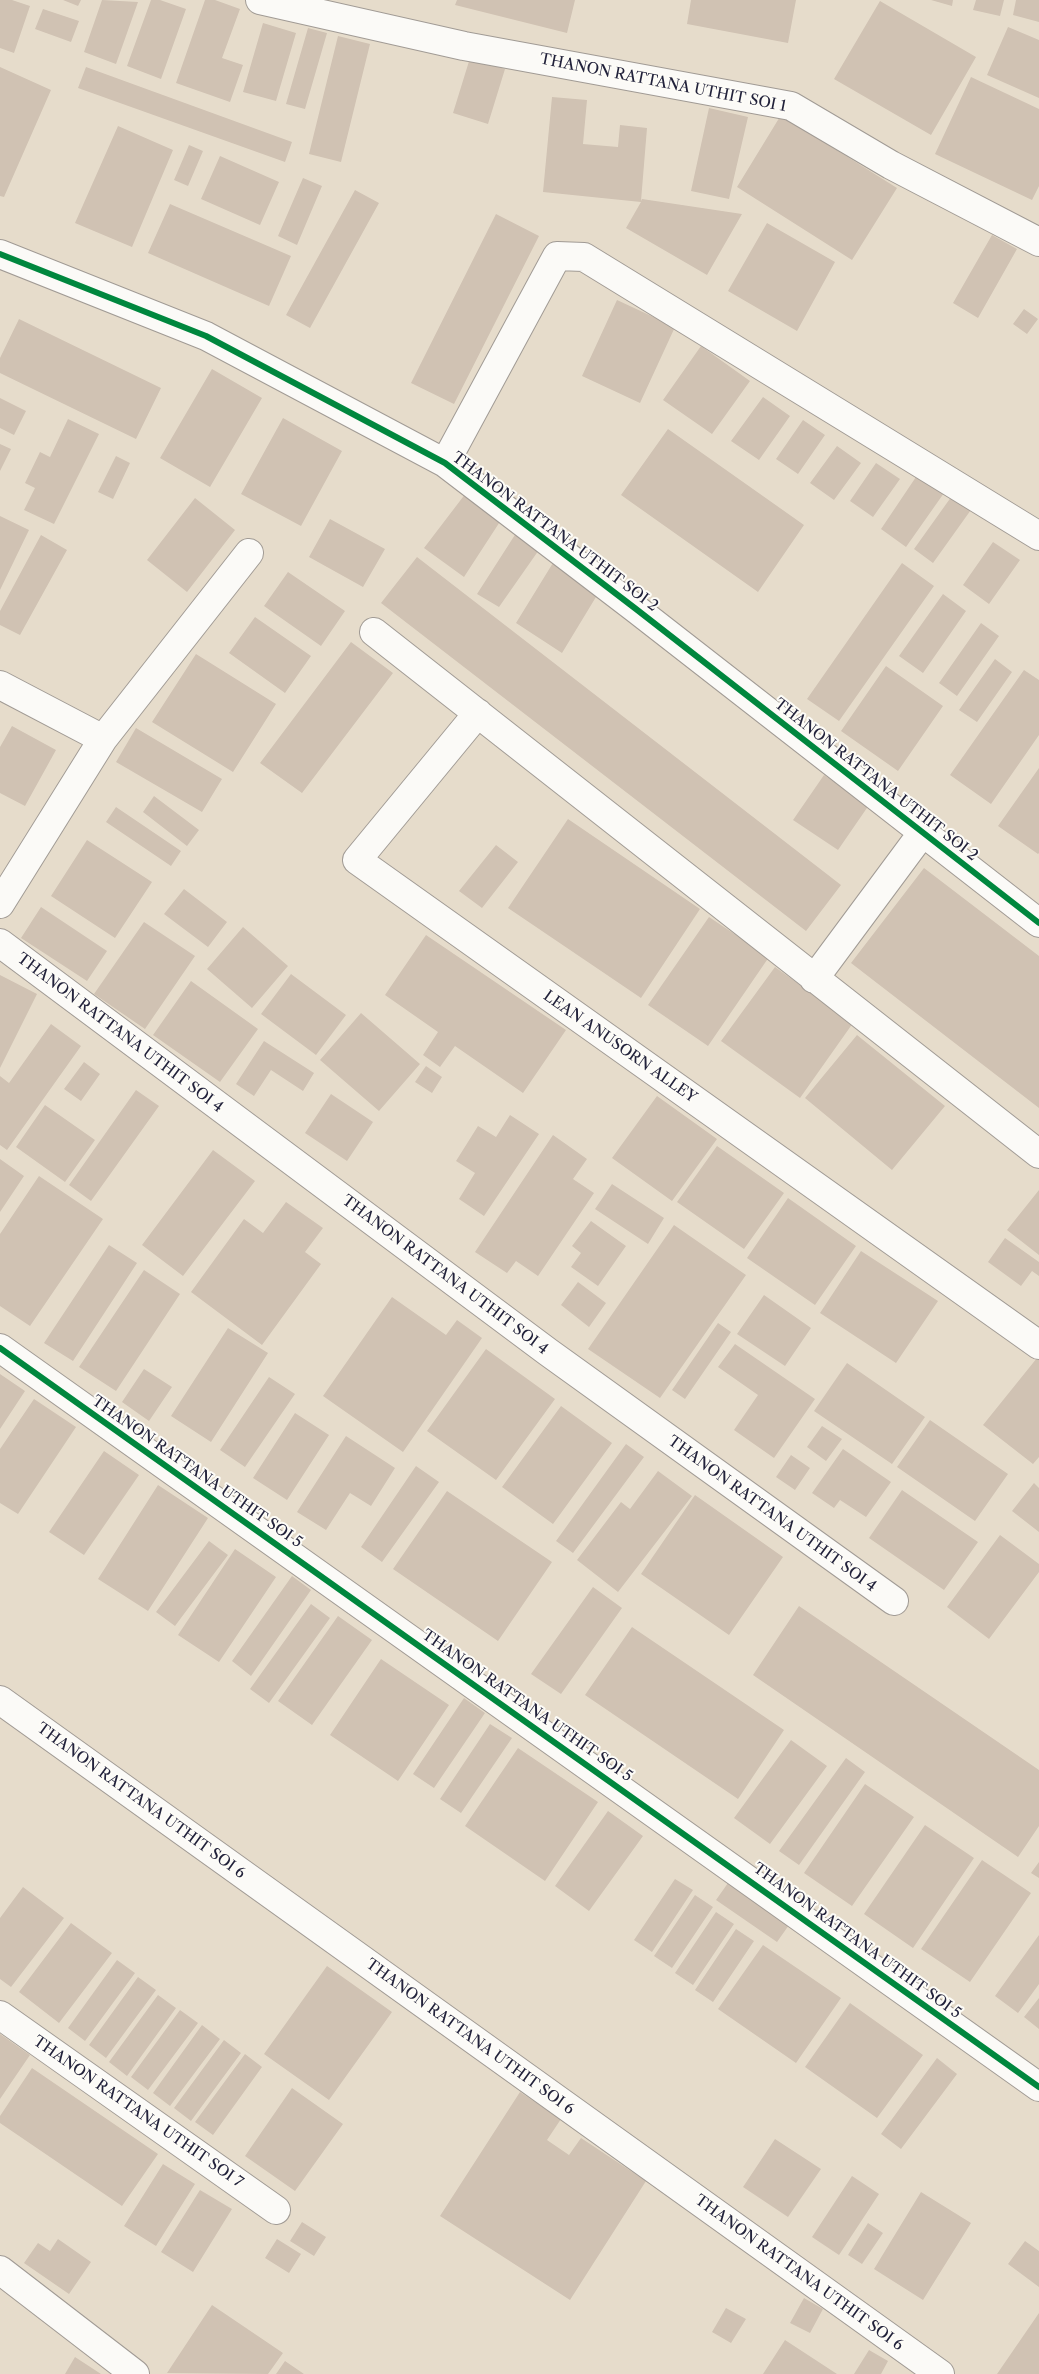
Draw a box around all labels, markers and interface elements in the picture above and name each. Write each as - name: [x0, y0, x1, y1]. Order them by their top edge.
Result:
- street label: THANON RATTANA UTHIT SOI 1: [538, 50, 788, 116]
- street label: THANON RATTANA UTHIT SOI 2: [449, 449, 661, 615]
- street label: THANON RATTANA UTHIT SOI 2: [771, 695, 981, 865]
- street label: THANON RATTANA UTHIT SOI 4: [13, 950, 227, 1116]
- street label: LEAN ANUSORN ALLEY: [540, 987, 700, 1107]
- street label: THANON RATTANA UTHIT SOI 4: [338, 1192, 552, 1358]
- street label: THANON RATTANA UTHIT SOI 5: [88, 1392, 306, 1552]
- street label: THANON RATTANA UTHIT SOI 4: [664, 1432, 880, 1596]
- street label: THANON RATTANA UTHIT SOI 5: [418, 1626, 636, 1786]
- street label: THANON RATTANA UTHIT SOI 6: [33, 1719, 249, 1883]
- street label: THANON RATTANA UTHIT SOI 5: [750, 1859, 964, 2023]
- street label: THANON RATTANA UTHIT SOI 6: [362, 1955, 578, 2119]
- street label: THANON RATTANA UTHIT SOI 7: [30, 2032, 246, 2192]
- street label: THANON RATTANA UTHIT SOI 6: [691, 2191, 907, 2355]

